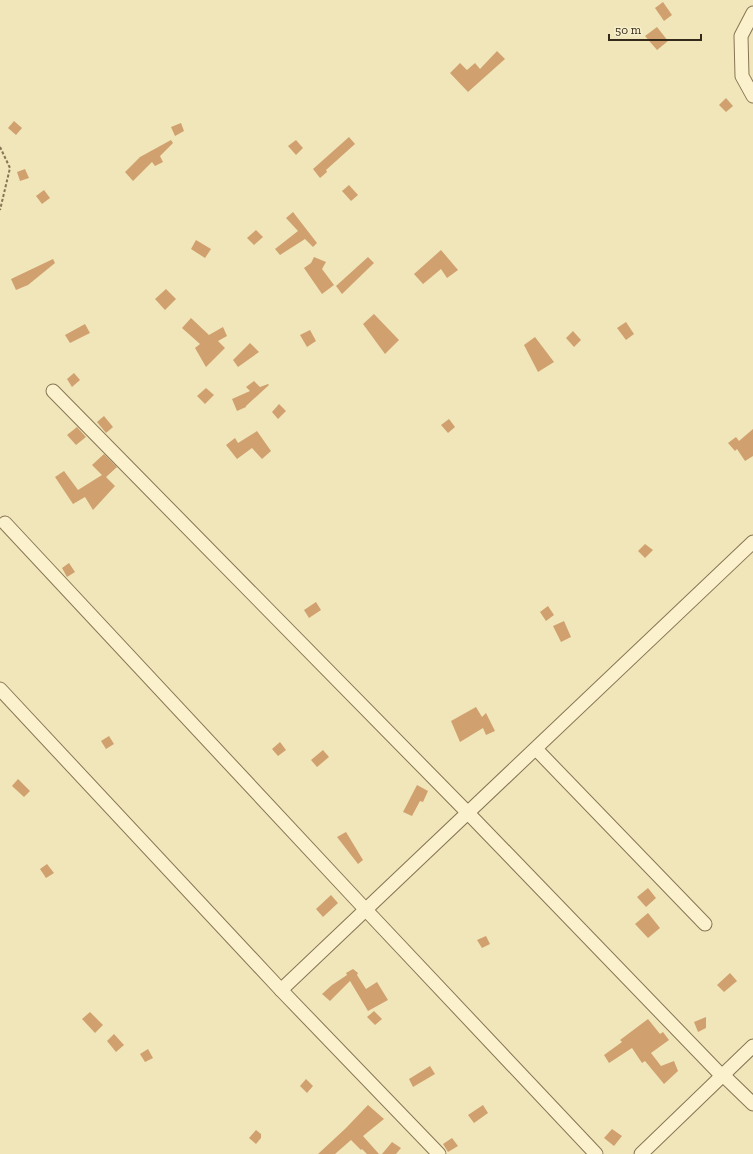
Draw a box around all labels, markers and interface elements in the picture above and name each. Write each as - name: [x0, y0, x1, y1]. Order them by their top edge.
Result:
- scale bar: [609, 16, 701, 42]
- text: 50 m: [615, 23, 642, 37]

